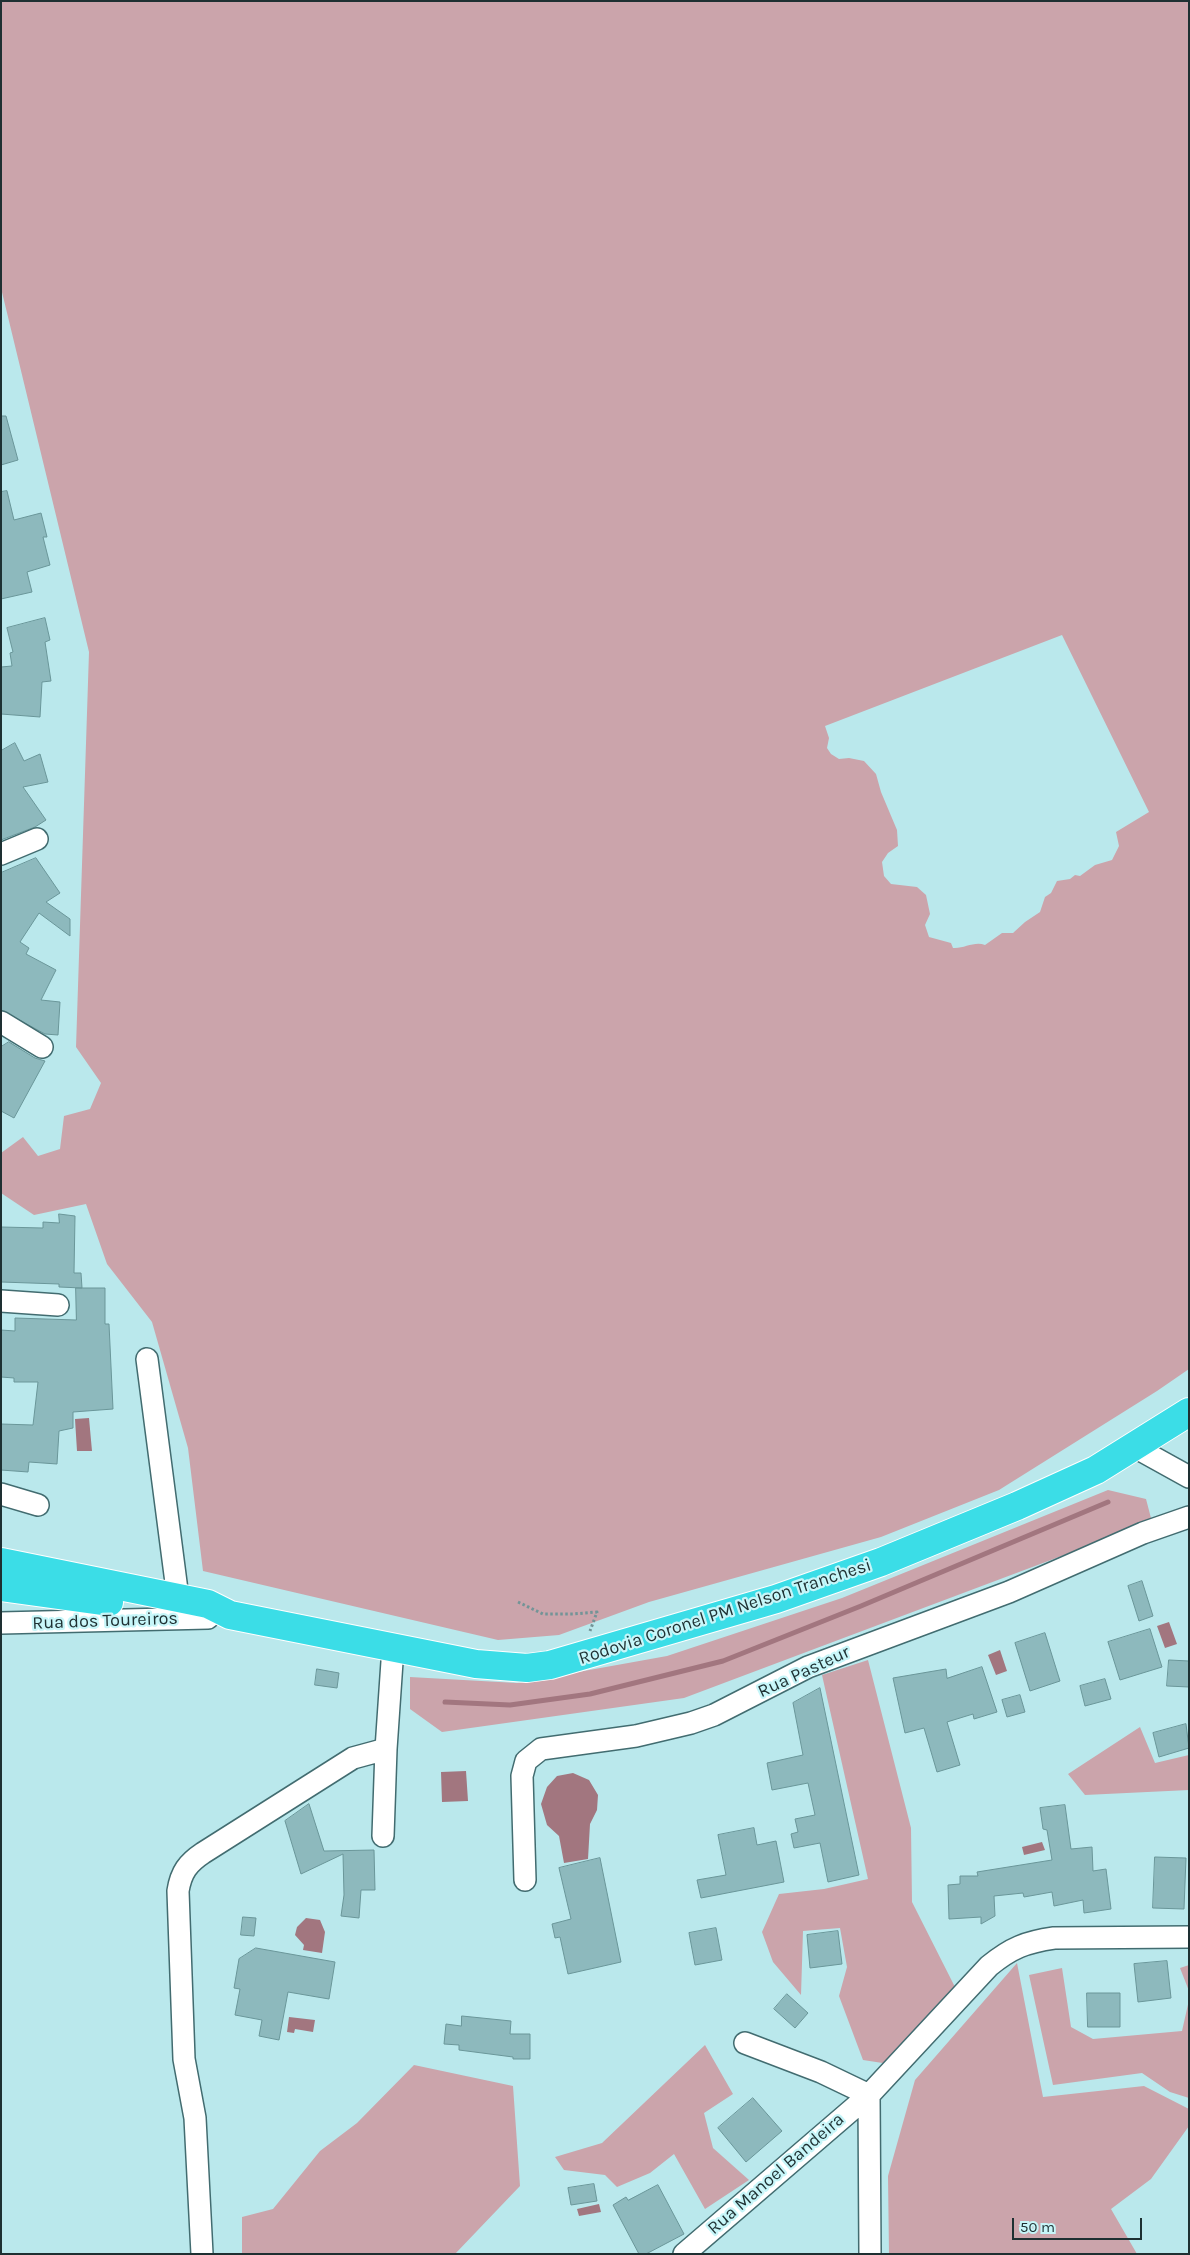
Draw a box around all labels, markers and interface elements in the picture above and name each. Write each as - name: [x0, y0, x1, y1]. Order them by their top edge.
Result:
- street label: Rodovia Coronel PM Nelson Tranchesi: [576, 1554, 874, 1670]
- street label: Rua dos Toureiros: [32, 1608, 178, 1634]
- street label: Rua Pasteur: [755, 1641, 853, 1703]
- street label: Rua Manoel Bandeira: [703, 2109, 849, 2239]
- scale bar: [1015, 2208, 1145, 2240]
- text: 50 m: [1020, 2218, 1055, 2236]

